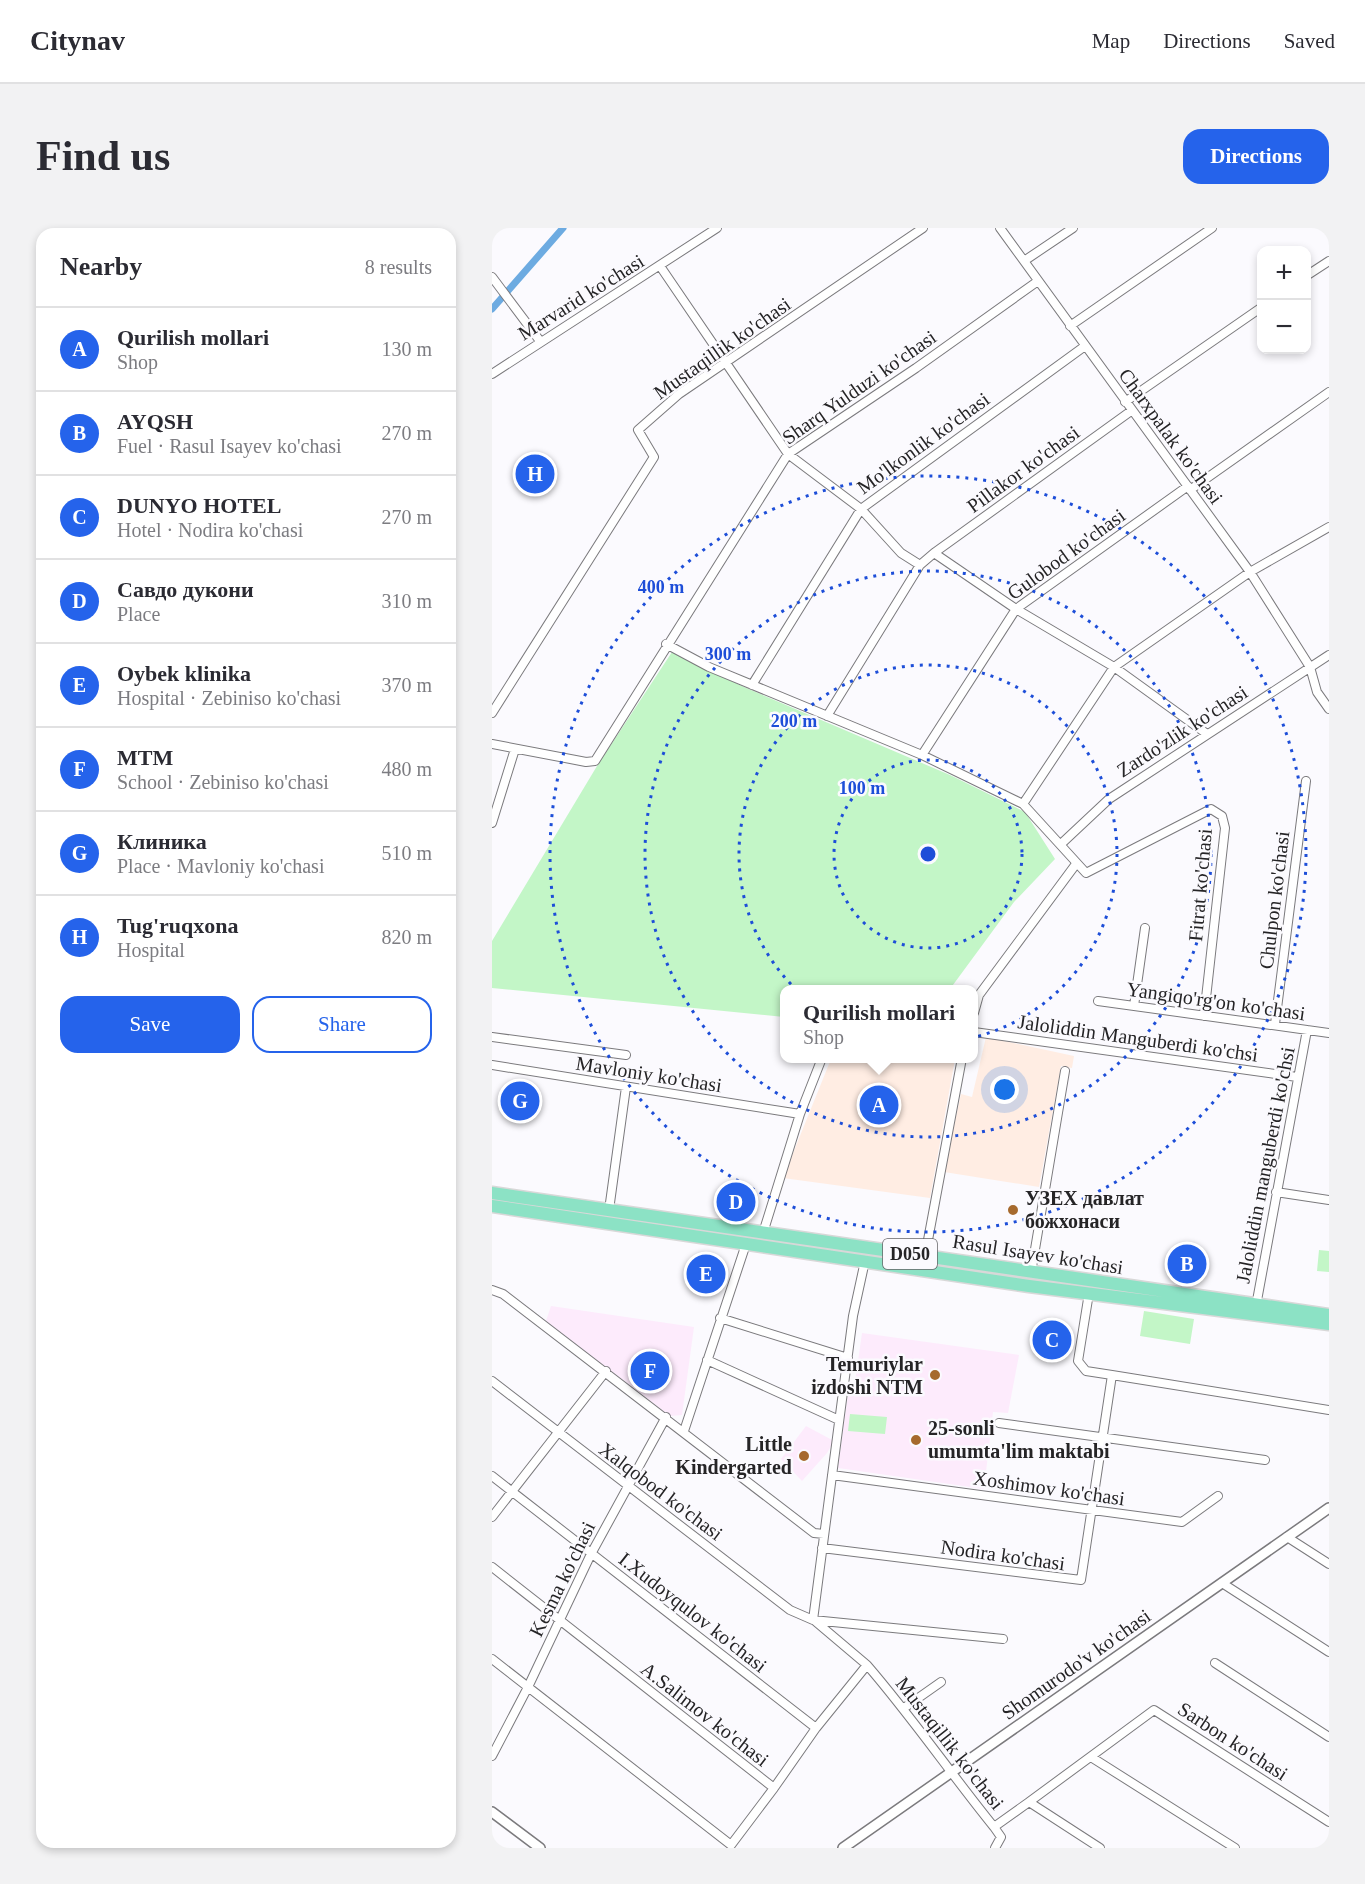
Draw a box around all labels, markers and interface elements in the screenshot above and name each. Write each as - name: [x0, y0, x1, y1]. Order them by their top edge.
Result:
- text: Citynav: [30, 25, 125, 56]
- text: Map: [1092, 29, 1130, 53]
- text: Directions: [1163, 29, 1251, 53]
- text: Saved: [1284, 29, 1335, 53]
- button: Directions: [1183, 129, 1329, 184]
- text: Find us: [36, 133, 170, 179]
- map controls: [1257, 246, 1311, 354]
- button: +: [1257, 246, 1311, 300]
- street label: Marvarid ko'chasi: [514, 249, 648, 345]
- text: Nearby: [60, 252, 142, 281]
- text: 8 results: [365, 256, 432, 278]
- street label: Mustaqillik ko'chasi: [649, 292, 796, 404]
- button: −: [1257, 300, 1311, 354]
- text: Qurilish mollari: [117, 325, 269, 350]
- street label: Sharq Yulduzi ko'chasi: [778, 325, 941, 449]
- text: A: [72, 338, 87, 360]
- text: 130 m: [381, 338, 432, 360]
- text: Shop: [117, 351, 158, 373]
- street label: Charxpalak ko'chasi: [1114, 364, 1228, 509]
- street label: Mo'lkonlik ko'chasi: [853, 387, 994, 498]
- text: AYQSH: [117, 409, 193, 434]
- street label: Pillakor ko'chasi: [963, 421, 1084, 517]
- text: B: [73, 422, 86, 444]
- text: 270 m: [381, 422, 432, 444]
- text: Fuel · Rasul Isayev ko'chasi: [117, 435, 342, 457]
- pin: H: [516, 452, 555, 496]
- text: DUNYO HOTEL: [117, 493, 281, 518]
- street label: Gulobod ko'chasi: [1003, 504, 1129, 604]
- text: C: [72, 506, 87, 528]
- text: 270 m: [381, 506, 432, 528]
- text: Hotel · Nodira ko'chasi: [117, 519, 303, 541]
- text: Савдо дукони: [117, 577, 254, 602]
- text: 400 m: [638, 577, 684, 597]
- text: D: [72, 590, 87, 612]
- text: 310 m: [381, 590, 432, 612]
- text: Place: [117, 603, 160, 625]
- text: 300 m: [705, 644, 751, 664]
- text: Oybek klinika: [117, 661, 251, 686]
- text: E: [73, 674, 86, 696]
- text: 370 m: [381, 674, 432, 696]
- street label: Zardo'zlik ko'chasi: [1113, 680, 1252, 781]
- text: Hospital · Zebiniso ko'chasi: [117, 687, 341, 709]
- text: 200 m: [771, 711, 817, 731]
- text: MTM: [117, 745, 173, 770]
- text: F: [73, 758, 86, 780]
- text: 480 m: [381, 758, 432, 780]
- text: School · Zebiniso ko'chasi: [117, 771, 329, 793]
- text: 100 m: [839, 778, 885, 798]
- street label: Fitrat ko'chasi: [1184, 827, 1216, 942]
- text: Клиника: [117, 829, 207, 854]
- street label: Chulpon ko'chasi: [1255, 829, 1294, 970]
- text: G: [72, 842, 87, 864]
- text: 510 m: [381, 842, 432, 864]
- centre of rings: [918, 844, 938, 864]
- text: Place · Mavloniy ko'chasi: [117, 855, 324, 877]
- text: Tug'ruqxona: [117, 913, 238, 938]
- text: H: [72, 926, 87, 948]
- text: 820 m: [381, 926, 432, 948]
- text: Hospital: [117, 939, 185, 961]
- street label: Yangiqo'rg'on ko'chasi: [1125, 978, 1307, 1025]
- popup: [780, 985, 978, 1063]
- button: Save: [60, 996, 240, 1053]
- button: Share: [252, 996, 432, 1053]
- text: Qurilish mollari: [803, 1000, 955, 1025]
- street label: Jaloliddin Manguberdi ko'chsi: [1016, 1010, 1260, 1067]
- text: Shop: [803, 1026, 844, 1048]
- street label: Jaloliddin manguberdi ko'chsi: [1231, 1045, 1300, 1285]
- street label: Mavloniy ko'chasi: [574, 1052, 724, 1097]
- your location: [990, 1075, 1019, 1104]
- pin: G: [501, 1078, 540, 1124]
- pin: A: [860, 1082, 898, 1128]
- pin: D: [716, 1180, 756, 1224]
- place label: УЗЕХ давлат божхонаси: [1025, 1187, 1144, 1232]
- marker: УЗЕХ давлат божхонаси: [1006, 1203, 1020, 1217]
- street label: Rasul Isayev ko'chasi: [951, 1230, 1125, 1279]
- road number: D050: [883, 1239, 937, 1269]
- pin: B: [1168, 1242, 1206, 1286]
- pin: E: [686, 1252, 726, 1296]
- pin: C: [1032, 1318, 1072, 1362]
- pin: F: [630, 1348, 670, 1394]
- place label: Temuriylar izdoshi NTM: [811, 1353, 923, 1398]
- marker: Temuriylar izdoshi NTM: [928, 1368, 942, 1382]
- place label: 25-sonli umumta'lim maktabi: [928, 1417, 1110, 1462]
- place label: Little Kindergarted: [675, 1433, 792, 1479]
- marker: 25-sonli umumta'lim maktabi: [909, 1433, 923, 1447]
- street label: Xalqobod ko'chasi: [594, 1438, 727, 1546]
- marker: Little Kindergarted: [797, 1449, 811, 1463]
- street label: Xoshimov ko'chasi: [972, 1466, 1127, 1510]
- street label: Kesma ko'chasi: [525, 1517, 600, 1640]
- street label: Nodira ko'chasi: [939, 1535, 1067, 1575]
- street label: I.Xudoyqulov ko'chasi: [614, 1548, 772, 1678]
- street label: Shomurodo'v ko'chasi: [997, 1604, 1155, 1724]
- street label: A.Salimov ko'chasi: [637, 1657, 774, 1771]
- street label: Mustaqillik ko'chasi: [891, 1672, 1009, 1815]
- street label: Sarbon ko'chasi: [1174, 1697, 1292, 1785]

